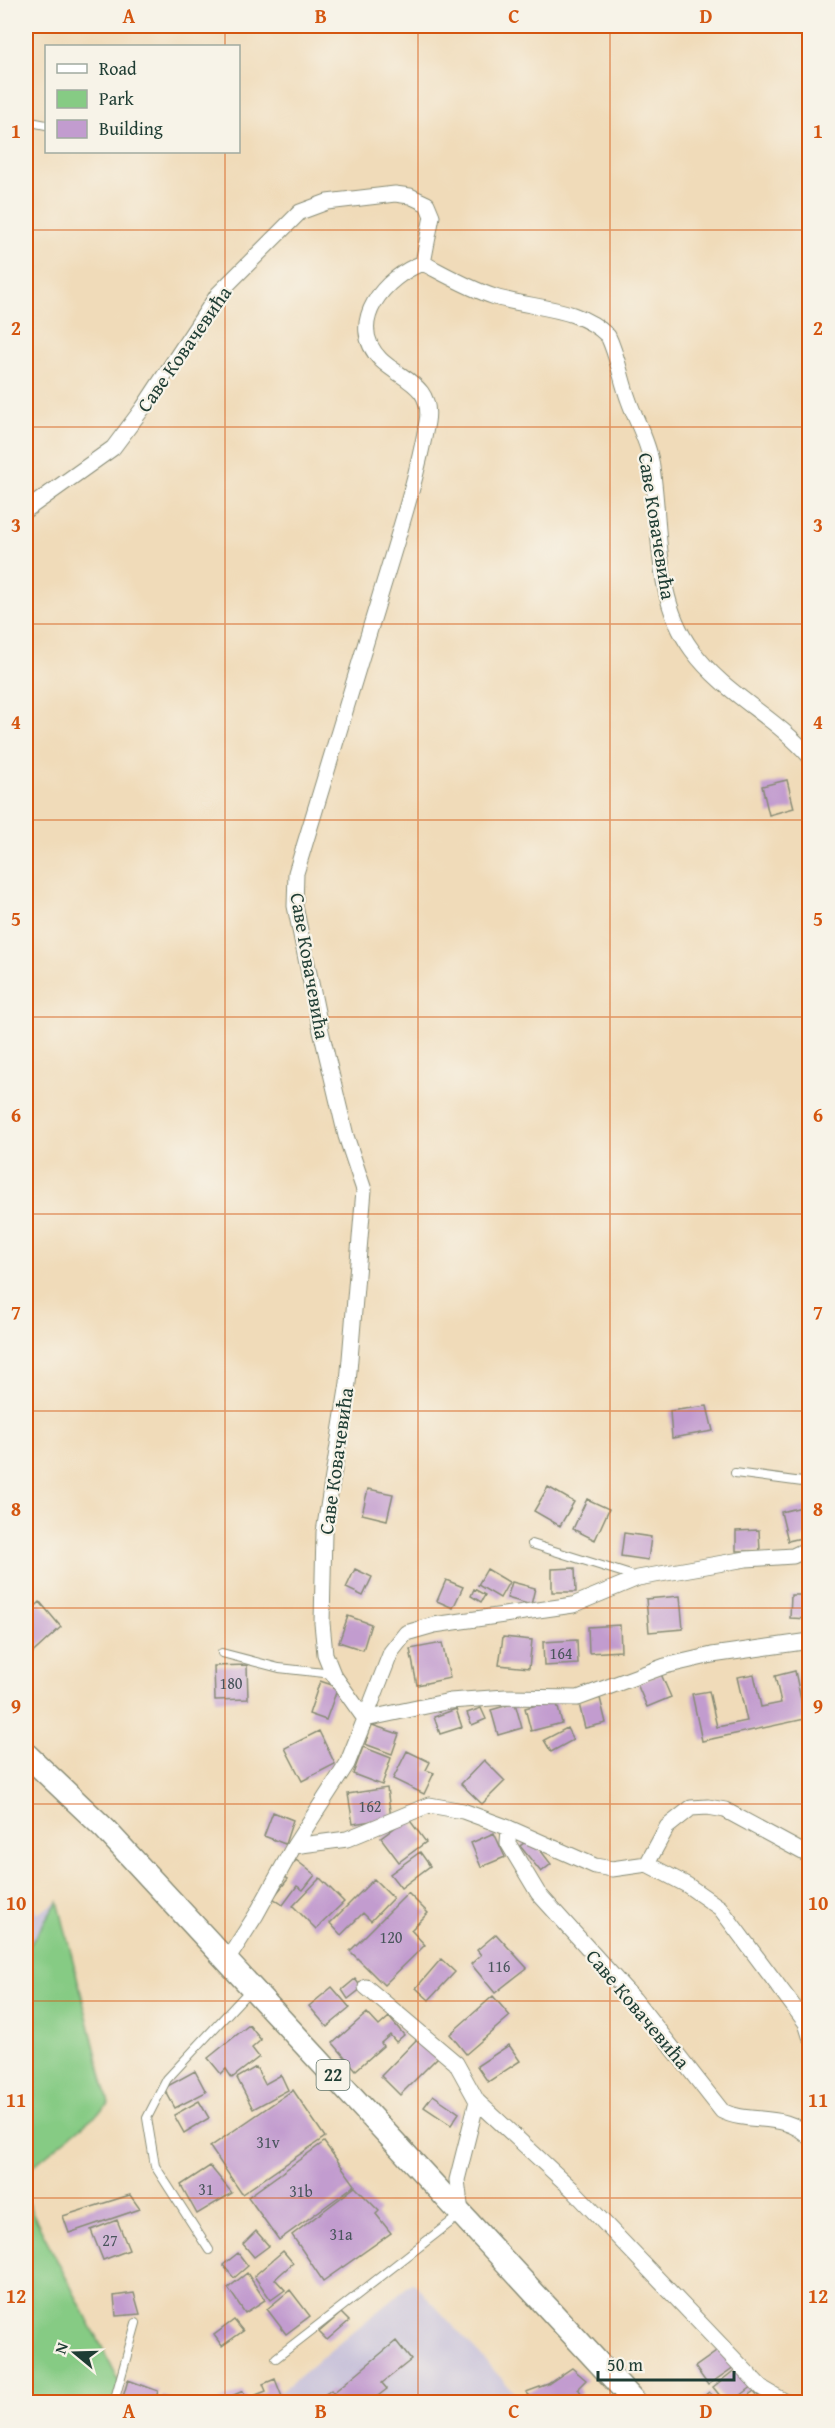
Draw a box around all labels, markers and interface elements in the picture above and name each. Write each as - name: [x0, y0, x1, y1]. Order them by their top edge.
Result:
- text: A: [123, 1, 136, 30]
- text: B: [315, 1, 327, 30]
- text: C: [508, 1, 520, 30]
- text: D: [699, 1, 713, 30]
- legend: [45, 45, 240, 153]
- text: Road: [99, 55, 137, 82]
- text: Park: [99, 85, 135, 112]
- text: Building: [99, 115, 163, 142]
- text: 1: [11, 116, 21, 145]
- text: 1: [813, 116, 823, 145]
- street label: Саве Ковачевића: [129, 279, 238, 418]
- text: 2: [11, 313, 21, 342]
- text: 2: [813, 313, 823, 342]
- street label: Саве Ковачевића: [632, 450, 683, 602]
- text: 3: [11, 510, 21, 539]
- text: 3: [813, 510, 823, 539]
- text: 4: [11, 707, 21, 736]
- text: 4: [813, 707, 823, 736]
- street label: Саве Ковачевића: [283, 890, 338, 1042]
- text: 5: [11, 904, 21, 933]
- text: 5: [813, 904, 823, 933]
- text: 6: [11, 1100, 21, 1129]
- text: 6: [813, 1100, 823, 1129]
- text: 7: [11, 1297, 21, 1326]
- text: 7: [813, 1297, 823, 1326]
- street label: Саве Ковачевића: [311, 1385, 360, 1536]
- text: 8: [11, 1494, 21, 1523]
- text: 8: [813, 1494, 823, 1523]
- house number: 164: [549, 1641, 573, 1665]
- house number: 180: [219, 1671, 243, 1695]
- text: 9: [11, 1691, 21, 1720]
- text: 9: [813, 1691, 823, 1720]
- house number: 162: [358, 1794, 382, 1818]
- text: 10: [6, 1888, 26, 1917]
- text: 10: [808, 1888, 828, 1917]
- house number: 120: [379, 1925, 403, 1949]
- street label: Саве Ковачевића: [580, 1943, 697, 2075]
- house number: 116: [487, 1954, 511, 1978]
- road number: 22: [316, 2060, 350, 2090]
- text: 11: [6, 2085, 26, 2114]
- text: 11: [808, 2085, 828, 2114]
- house number: 31v: [256, 2130, 280, 2154]
- house number: 31: [198, 2177, 214, 2201]
- house number: 31b: [289, 2179, 313, 2203]
- house number: 31a: [330, 2222, 353, 2246]
- house number: 27: [102, 2228, 118, 2252]
- text: 12: [6, 2281, 26, 2310]
- text: 12: [808, 2281, 828, 2310]
- north arrow: [45, 2323, 105, 2383]
- text: N: [48, 2339, 74, 2357]
- scale bar: [598, 2344, 734, 2382]
- text: 50 m: [607, 2351, 643, 2378]
- text: A: [123, 2396, 136, 2425]
- text: B: [315, 2396, 327, 2425]
- text: C: [508, 2396, 520, 2425]
- text: D: [699, 2396, 713, 2425]

